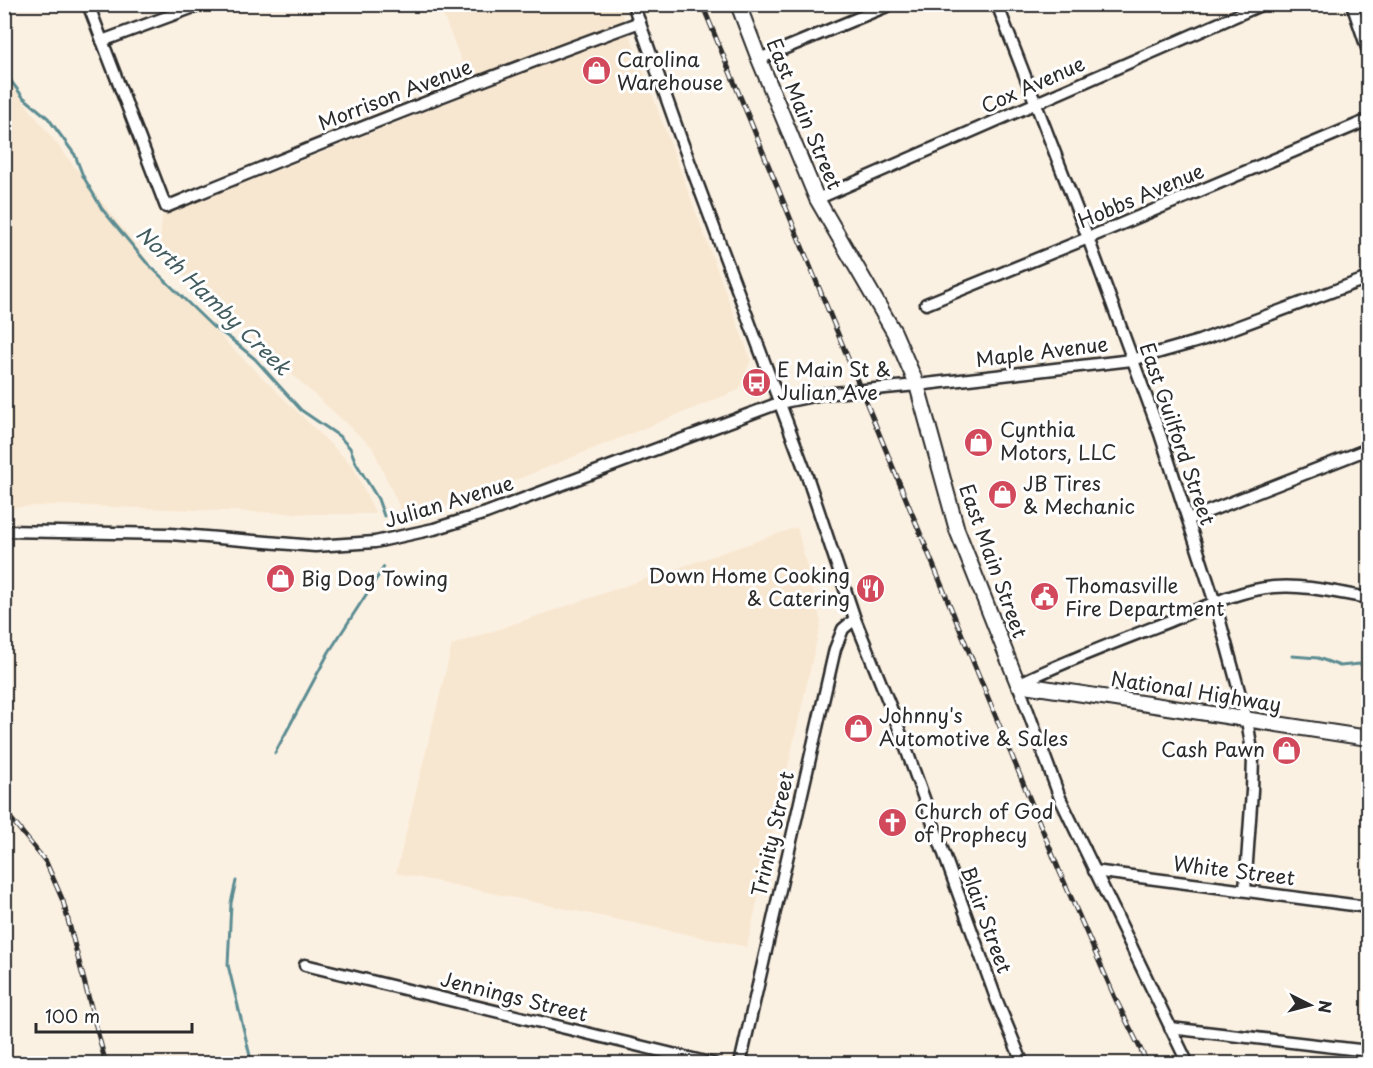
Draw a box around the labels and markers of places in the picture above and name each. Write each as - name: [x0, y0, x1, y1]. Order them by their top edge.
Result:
- place label: Carolina Warehouse: [617, 44, 724, 97]
- shop icon: Carolina Warehouse: [580, 55, 612, 87]
- place label: E Main St & Julian Ave: [777, 354, 891, 407]
- bus stop icon: E Main St & Julian Ave: [740, 366, 772, 398]
- place label: Cynthia Motors, LLC: [1000, 414, 1117, 467]
- shop icon: Cynthia Motors, LLC: [963, 426, 995, 458]
- place label: JB Tires & Mechanic: [1023, 468, 1135, 521]
- shop icon: JB Tires & Mechanic: [986, 479, 1018, 511]
- place label: Down Home Cooking & Catering: [648, 560, 850, 613]
- shop icon: Big Dog Towing: [264, 563, 296, 595]
- place label: Big Dog Towing: [301, 563, 448, 593]
- place label: Thomasville Fire Department: [1065, 570, 1224, 623]
- restaurant icon: Down Home Cooking & Catering: [855, 572, 887, 604]
- public building icon: Thomasville Fire Department: [1028, 581, 1060, 613]
- place label: Johnny's Automotive & Sales: [879, 700, 1068, 753]
- shop icon: Johnny's Automotive & Sales: [842, 712, 874, 744]
- place label: Cash Pawn: [1161, 734, 1265, 764]
- shop icon: Cash Pawn: [1270, 734, 1302, 766]
- place label: Church of God of Prophecy: [914, 796, 1053, 849]
- church icon: Church of God of Prophecy: [877, 807, 909, 839]

